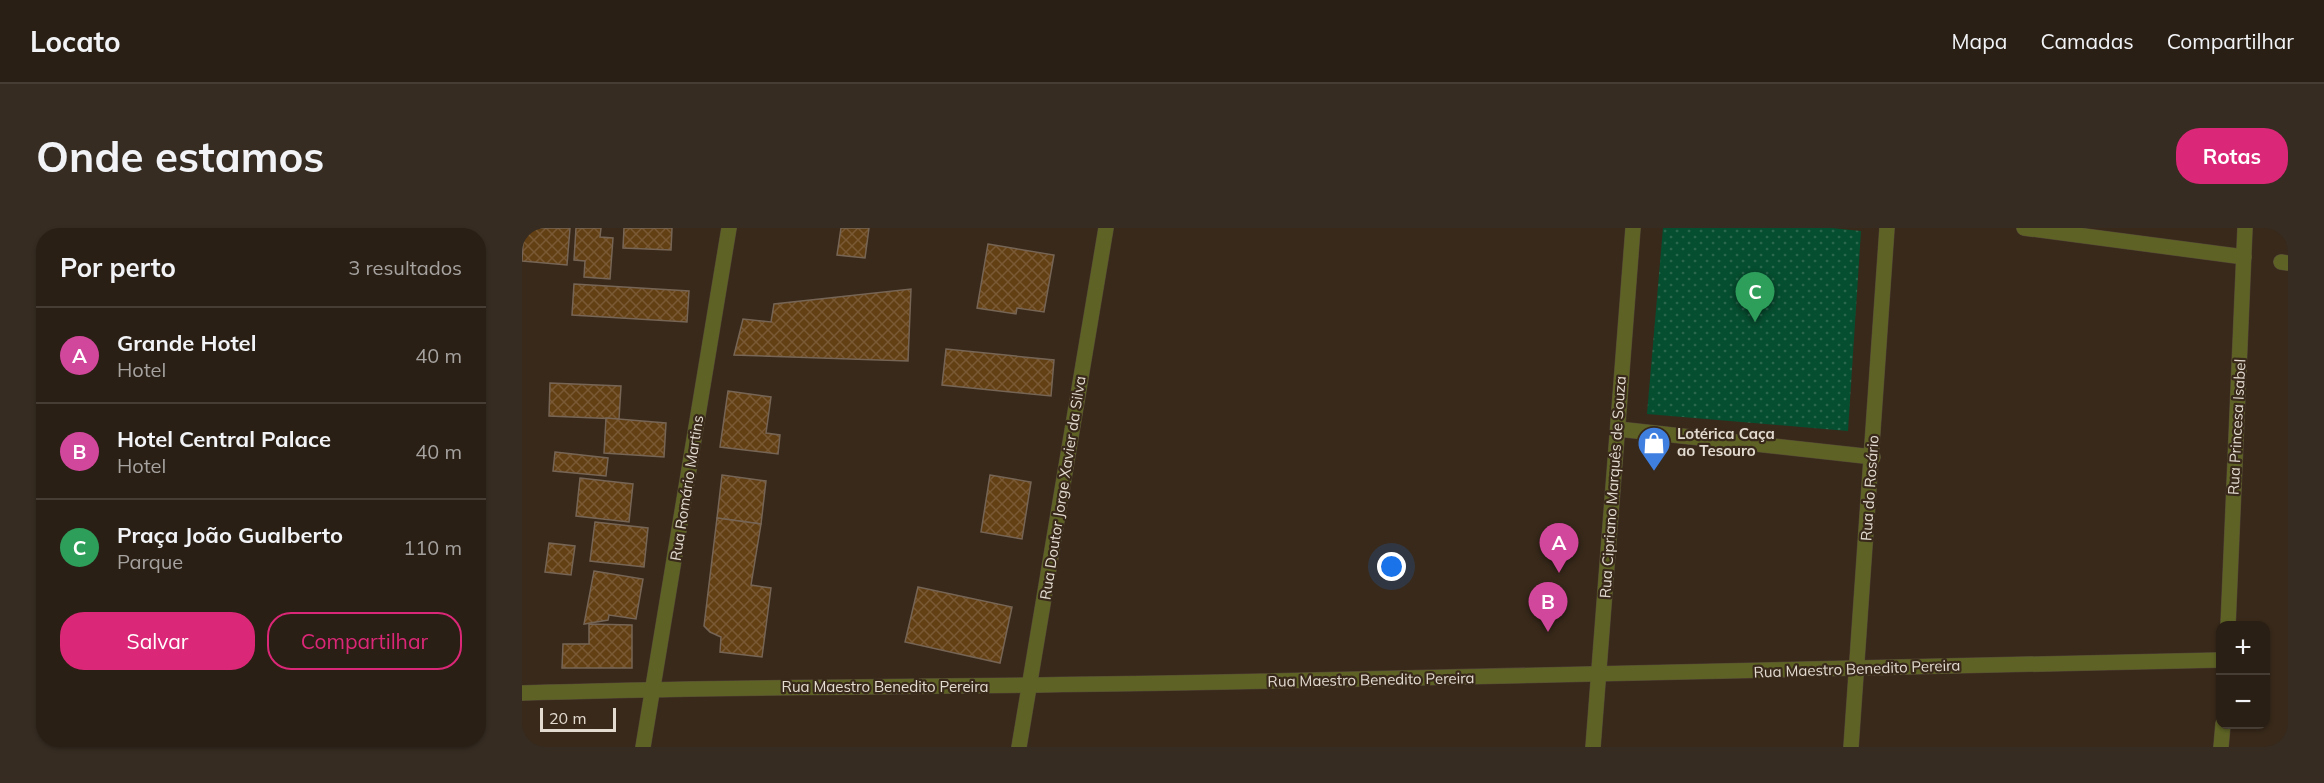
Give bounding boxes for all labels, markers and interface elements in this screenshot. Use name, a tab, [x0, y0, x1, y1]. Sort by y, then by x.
text: Locato	[30, 24, 121, 59]
text: Mapa	[1952, 28, 2007, 54]
text: Camadas	[2040, 28, 2134, 54]
text: Compartilhar	[2167, 28, 2294, 54]
button: Rotas	[2176, 128, 2288, 184]
text: Onde estamos	[36, 130, 324, 183]
text: Por perto	[60, 251, 176, 284]
text: 3 resultados	[348, 255, 462, 280]
pin: C	[1736, 272, 1774, 322]
text: Grande Hotel	[117, 329, 256, 357]
text: A	[72, 343, 87, 368]
text: 40 m	[415, 343, 462, 368]
text: Hotel	[117, 357, 166, 382]
street label: Rua Princesa Isabel	[2223, 358, 2250, 495]
street label: Rua Doutor Jorge Xavier da Silva	[1035, 375, 1090, 601]
street label: Rua Cipriano Marquês de Souza	[1595, 375, 1630, 599]
street label: Rua Romário Martins	[666, 414, 707, 562]
place label: Lotérica Caça ao Tesouro	[1677, 424, 1775, 460]
text: Hotel Central Palace	[117, 425, 331, 453]
shop icon: Lotérica Caça ao Tesouro	[1636, 425, 1672, 472]
street label: Rua do Rosário	[1856, 434, 1883, 542]
text: B	[73, 439, 86, 464]
text: 40 m	[415, 439, 462, 464]
text: Hotel	[117, 453, 166, 478]
text: Praça João Gualberto	[117, 521, 343, 549]
pin: A	[1540, 524, 1578, 573]
text: C	[73, 535, 86, 560]
text: 110 m	[403, 535, 462, 560]
text: Parque	[117, 549, 183, 574]
your location	[1377, 552, 1406, 581]
pin: B	[1528, 582, 1568, 632]
button: Salvar	[60, 612, 255, 670]
button: Compartilhar	[267, 612, 462, 670]
map controls	[2216, 621, 2270, 729]
button: +	[2216, 621, 2270, 675]
street label: Rua Maestro Benedito Pereira	[1753, 655, 1961, 682]
street label: Rua Maestro Benedito Pereira	[1267, 668, 1475, 691]
button: −	[2216, 675, 2270, 729]
street label: Rua Maestro Benedito Pereira	[782, 677, 989, 696]
scale bar	[540, 705, 616, 732]
text: 20 m	[549, 708, 586, 728]

